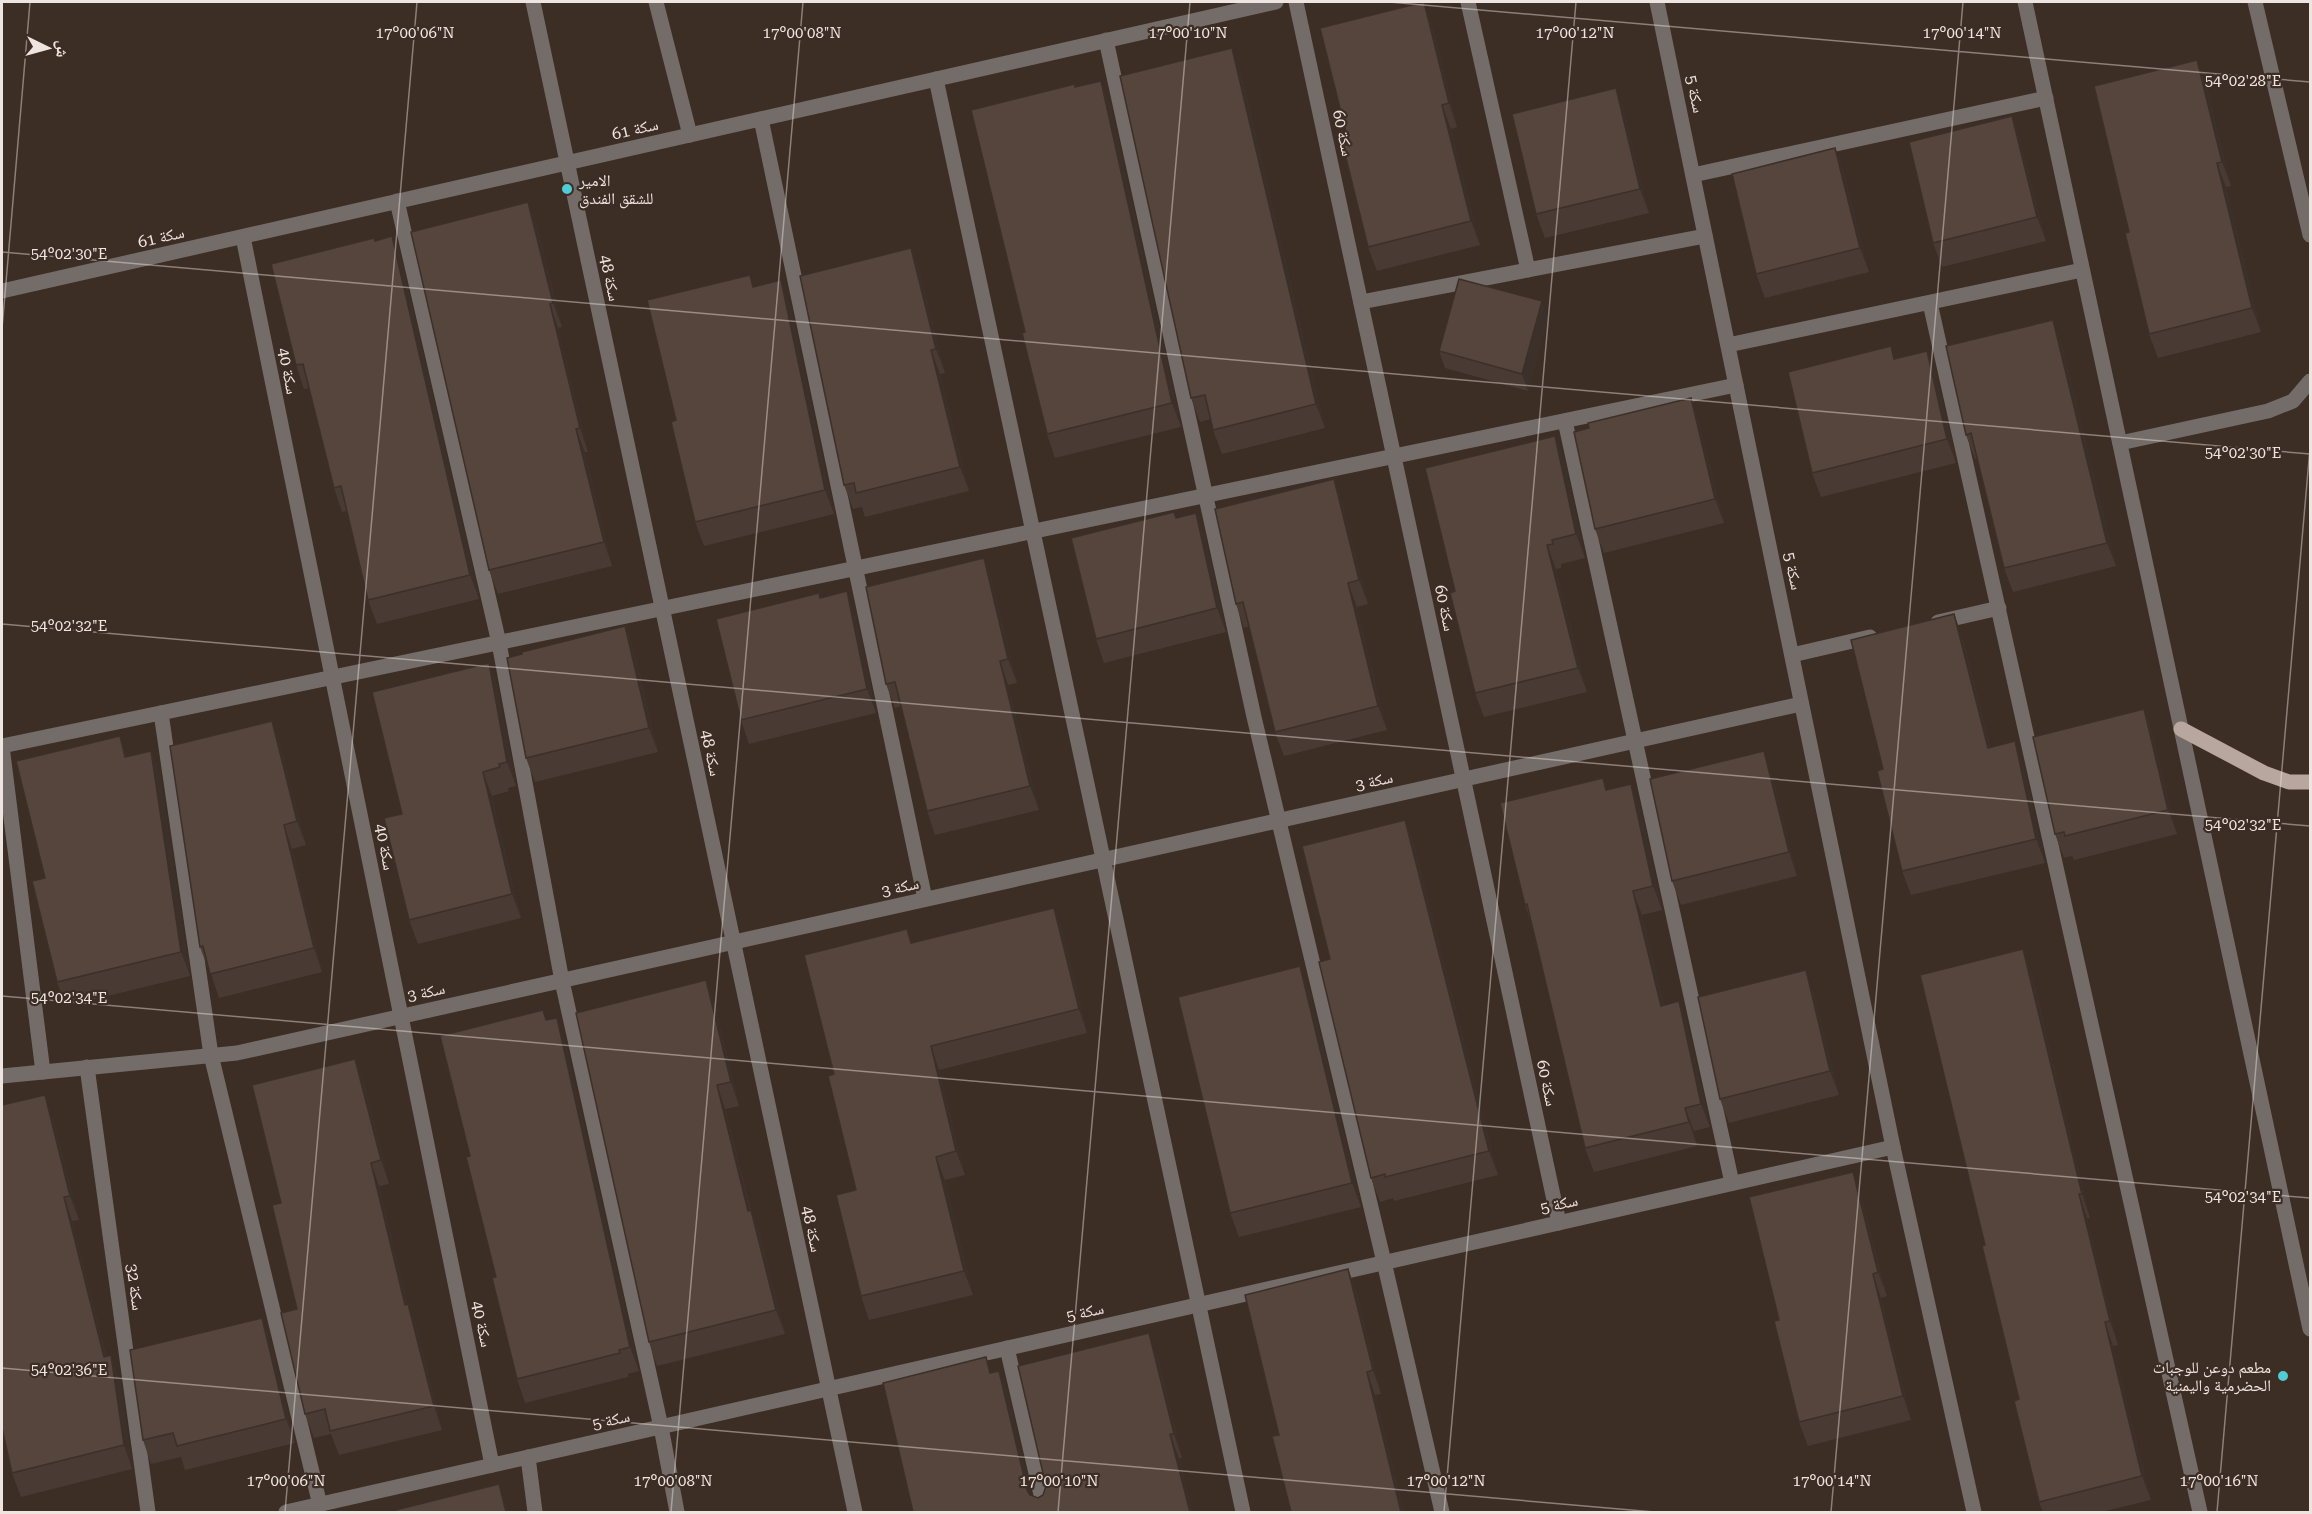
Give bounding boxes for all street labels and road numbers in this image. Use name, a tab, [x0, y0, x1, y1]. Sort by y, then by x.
street label: سكة 5	[1682, 73, 1708, 115]
street label: سكة 60	[1329, 108, 1357, 158]
street label: سكة 61	[610, 114, 660, 144]
street label: سكة 61	[136, 222, 186, 252]
street label: سكة 48	[596, 253, 624, 303]
street label: سكة 40	[274, 346, 302, 396]
street label: سكة 5	[1780, 550, 1806, 592]
street label: سكة 60	[1431, 583, 1459, 633]
street label: سكة 48	[697, 728, 725, 778]
street label: سكة 3	[1353, 767, 1395, 795]
street label: سكة 40	[371, 822, 399, 872]
street label: سكة 3	[879, 873, 921, 901]
street label: سكة 3	[405, 979, 447, 1005]
street label: سكة 60	[1533, 1058, 1561, 1108]
street label: سكة 5	[1538, 1190, 1580, 1218]
street label: سكة 48	[798, 1204, 826, 1254]
street label: سكة 32	[122, 1262, 148, 1312]
street label: سكة 5	[1064, 1298, 1106, 1326]
street label: سكة 40	[468, 1299, 496, 1349]
street label: سكة 5	[590, 1406, 632, 1434]

